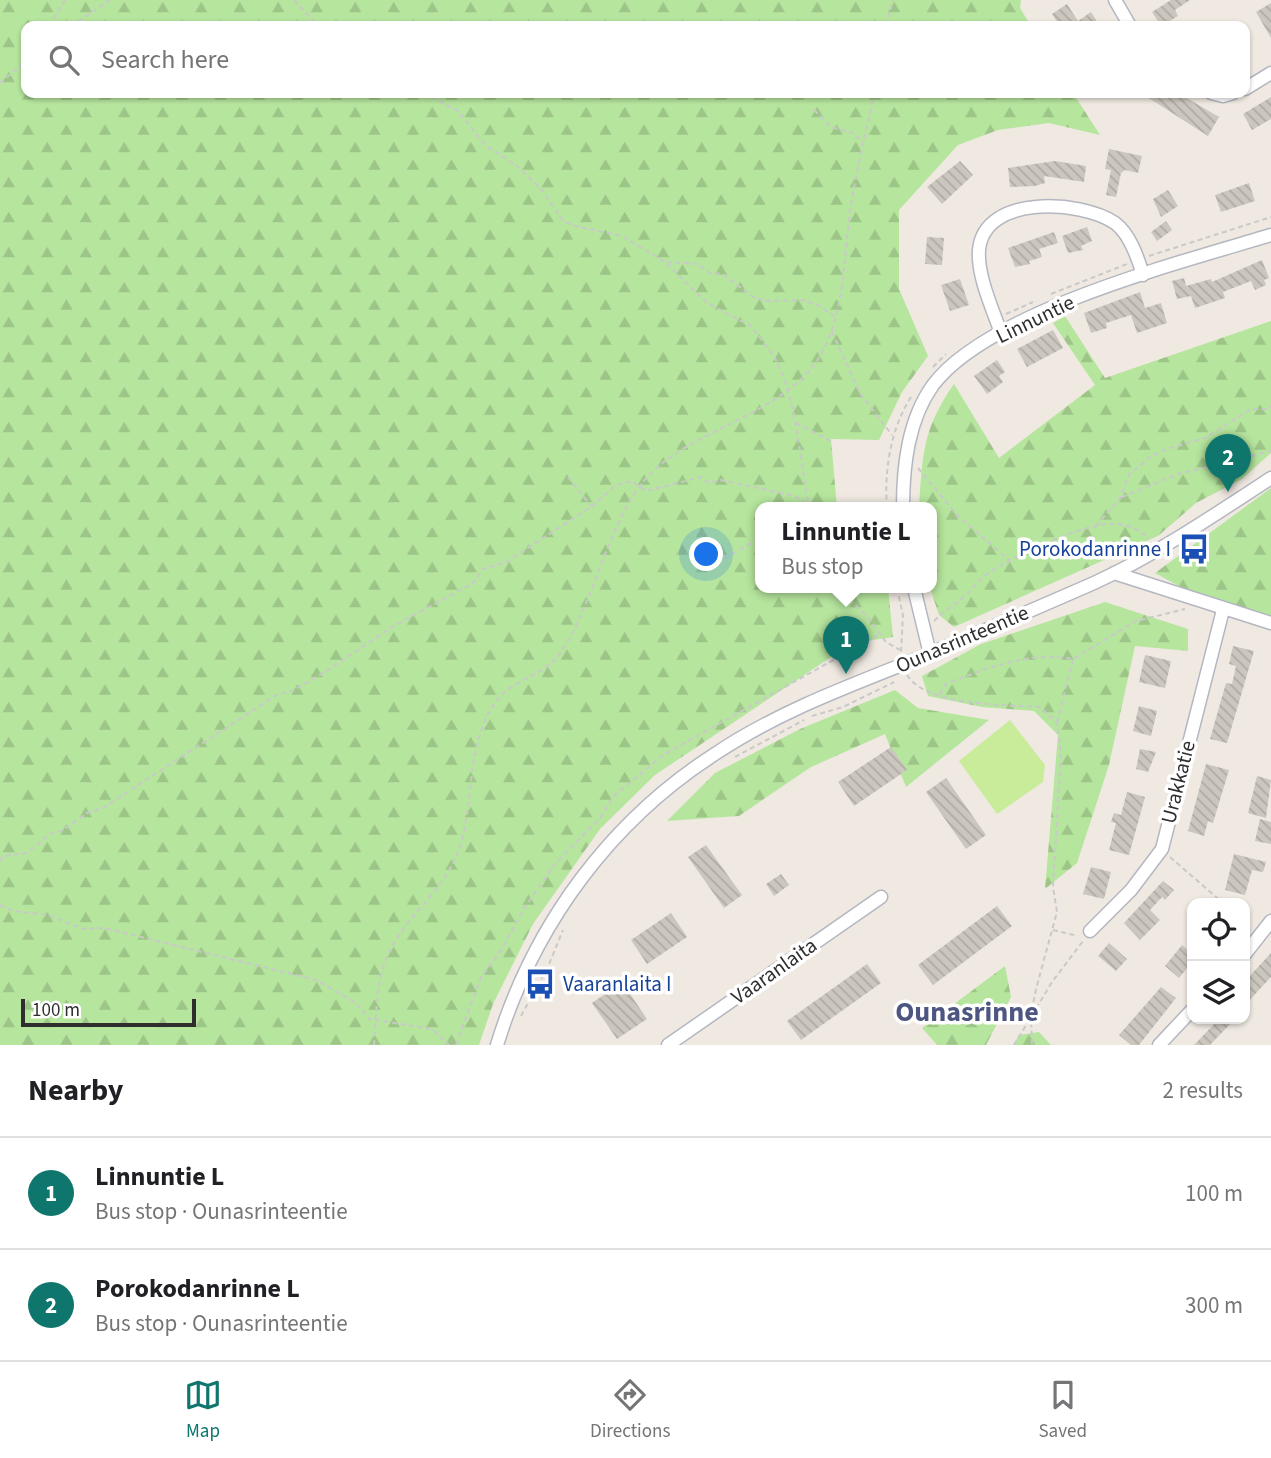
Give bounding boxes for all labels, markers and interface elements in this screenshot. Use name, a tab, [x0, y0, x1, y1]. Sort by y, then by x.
search box	[21, 21, 1250, 98]
icon: search	[45, 41, 83, 79]
text: Search here	[101, 41, 229, 78]
street label: Linnuntie	[991, 287, 1079, 351]
pin: 2	[1205, 434, 1251, 492]
popup	[755, 502, 937, 593]
text: Linnuntie L	[781, 513, 911, 550]
bus stop icon: Porokodanrinne I	[1177, 532, 1211, 566]
place label: Porokodanrinne I	[1019, 534, 1171, 564]
your location	[689, 537, 723, 571]
text: Bus stop	[781, 550, 863, 583]
street label: Ounasrinteentie	[891, 597, 1033, 681]
pin: 1	[823, 616, 869, 674]
street label: Urakkatie	[1153, 737, 1203, 827]
map controls	[1187, 898, 1250, 1024]
button: locate	[1187, 898, 1250, 961]
street label: Vaaranlaita	[725, 930, 823, 1012]
button: layers	[1187, 961, 1250, 1024]
bus stop icon: Vaaranlaita I	[523, 967, 557, 1001]
place label: Vaaranlaita I	[563, 969, 671, 999]
district label: Ounasrinne	[895, 992, 1039, 1032]
scale bar	[21, 996, 196, 1028]
text: 100 m	[32, 997, 80, 1024]
text: Nearby	[28, 1069, 123, 1112]
text: 2 results	[1163, 1074, 1243, 1107]
text: Linnuntie L	[95, 1158, 224, 1195]
text: 1	[45, 1177, 57, 1210]
text: 100 m	[1185, 1177, 1243, 1210]
text: Bus stop · Ounasrinteentie	[95, 1195, 348, 1228]
text: Porokodanrinne L	[95, 1270, 300, 1307]
text: 2	[45, 1289, 57, 1322]
text: 300 m	[1185, 1289, 1243, 1322]
text: Bus stop · Ounasrinteentie	[95, 1307, 348, 1340]
tab: Map	[184, 1376, 222, 1445]
tab: Directions	[590, 1376, 670, 1445]
tab: Saved	[1038, 1376, 1087, 1445]

